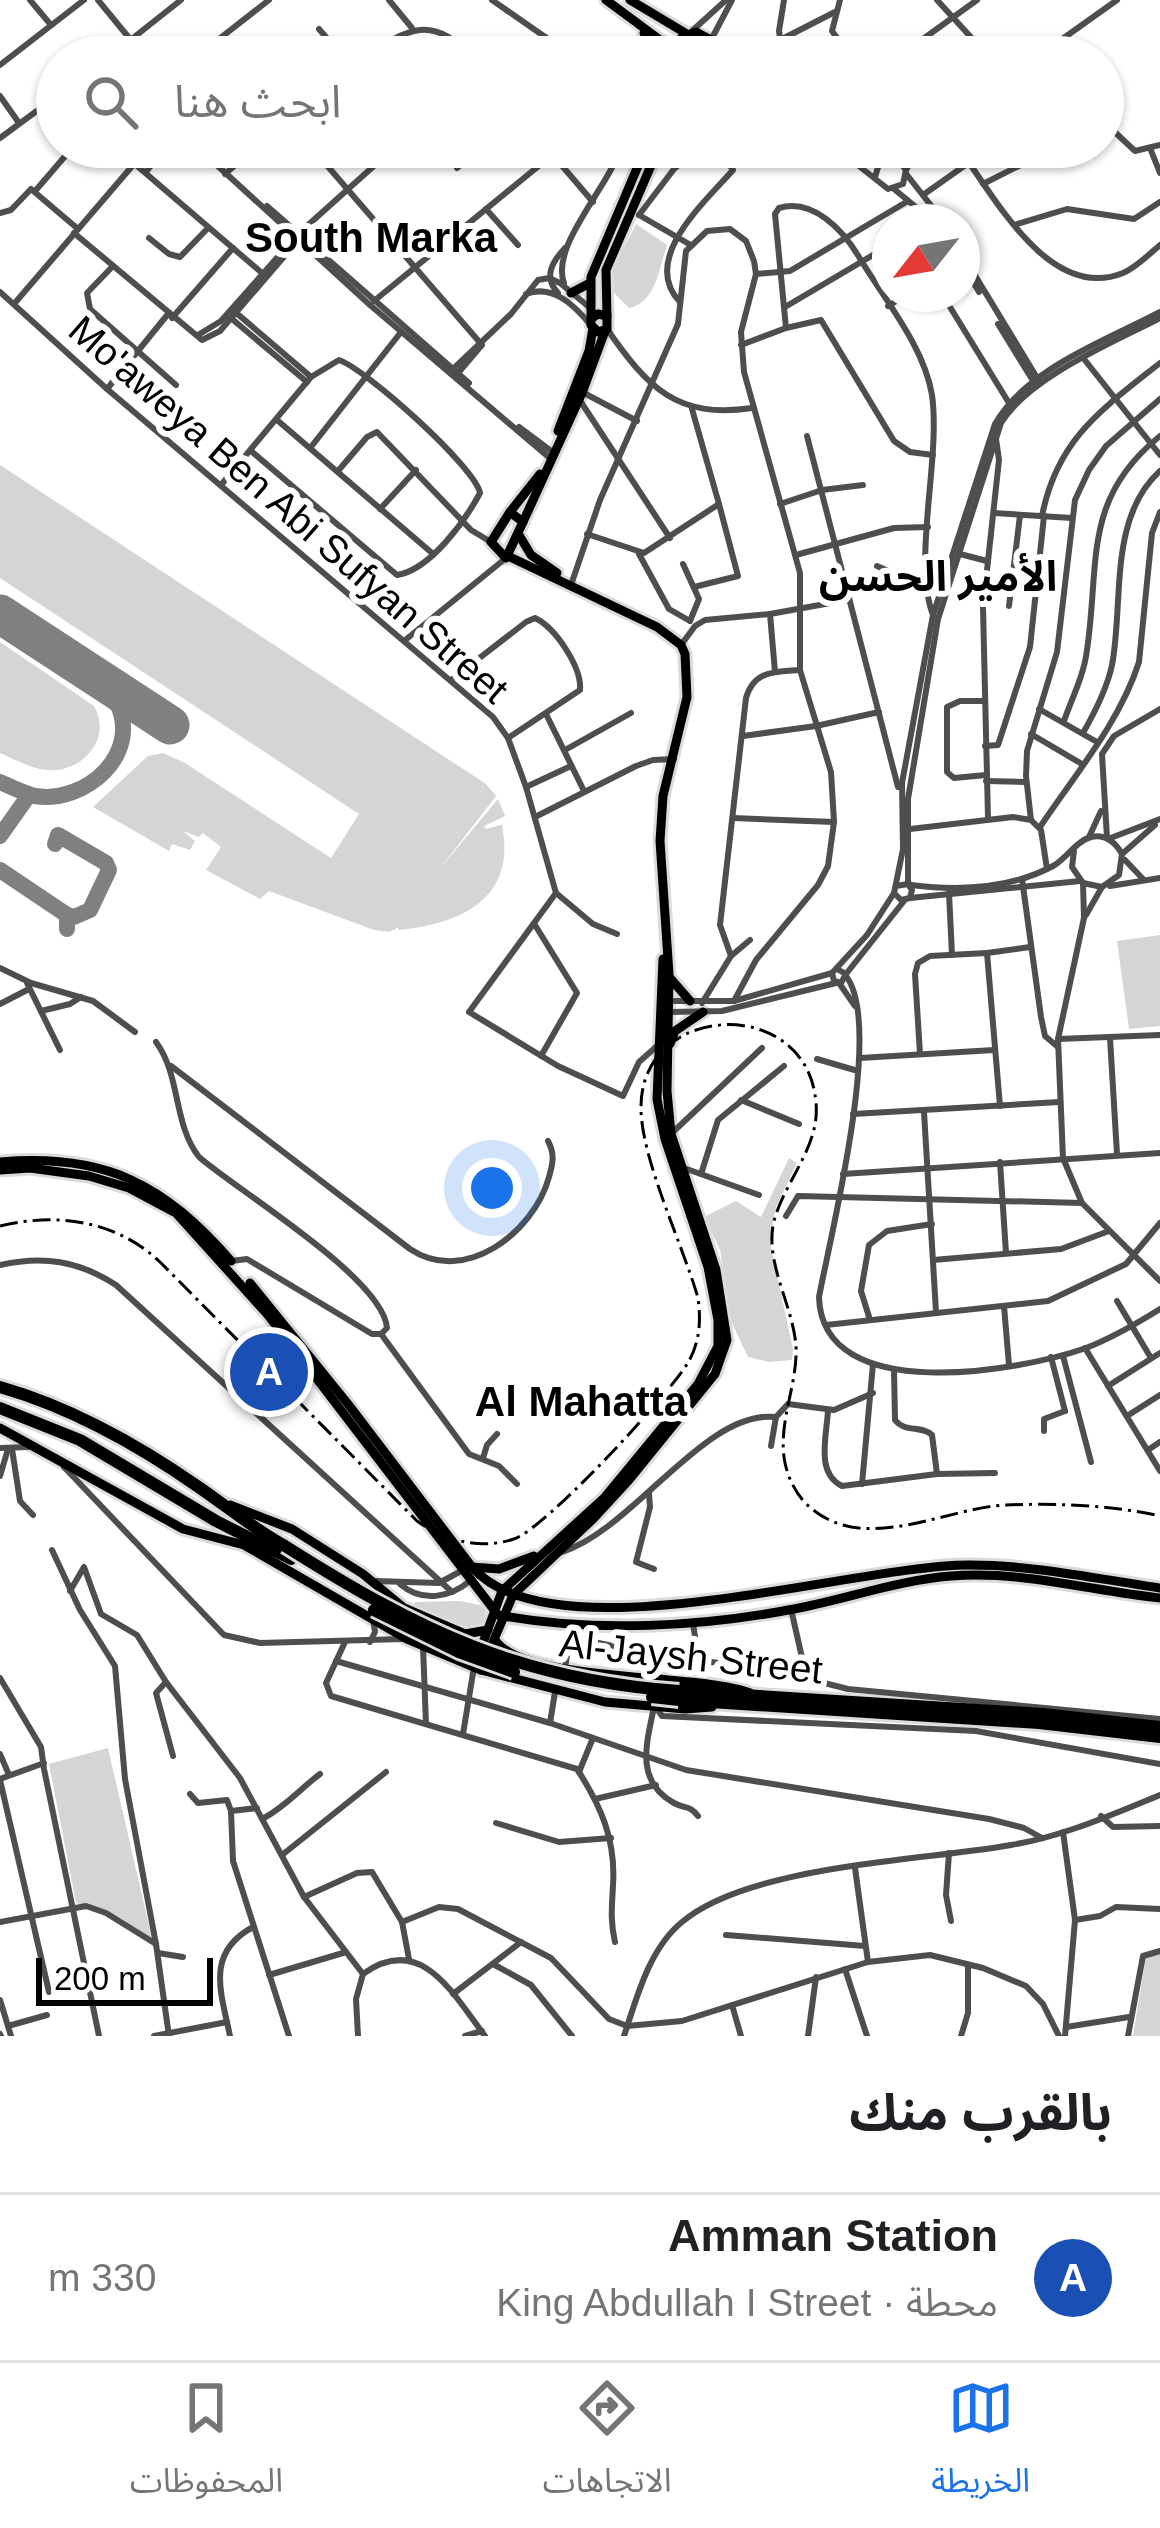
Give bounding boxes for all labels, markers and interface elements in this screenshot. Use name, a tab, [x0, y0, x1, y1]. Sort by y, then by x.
search box	[36, 36, 1124, 168]
icon: search	[78, 69, 144, 135]
text: ابحث هنا	[174, 76, 342, 127]
north arrow	[872, 204, 980, 312]
district label: South Marka	[245, 214, 498, 261]
street label: Mo'aweya Ben Abi Sufyan Street	[61, 307, 517, 712]
district label: الأمير الحسن	[819, 552, 1057, 601]
your location	[462, 1158, 522, 1218]
pin: A	[230, 1327, 308, 1417]
district label: Al Mahatta	[475, 1378, 688, 1425]
street label: Al-Jaysh Street	[557, 1621, 825, 1692]
scale bar	[36, 1952, 213, 2005]
text: 200 m	[54, 1960, 146, 1997]
text: بالقرب منك	[849, 2084, 1112, 2141]
text: Amman Station	[668, 2210, 998, 2261]
text: 330 m	[48, 2256, 156, 2299]
text: A	[1059, 2256, 1087, 2299]
text: محطة · King Abdullah I Street	[496, 2281, 998, 2324]
tab: المحفوظات	[130, 2375, 283, 2516]
tab: الاتجاهات	[543, 2375, 672, 2516]
tab: الخريطة	[931, 2375, 1030, 2516]

